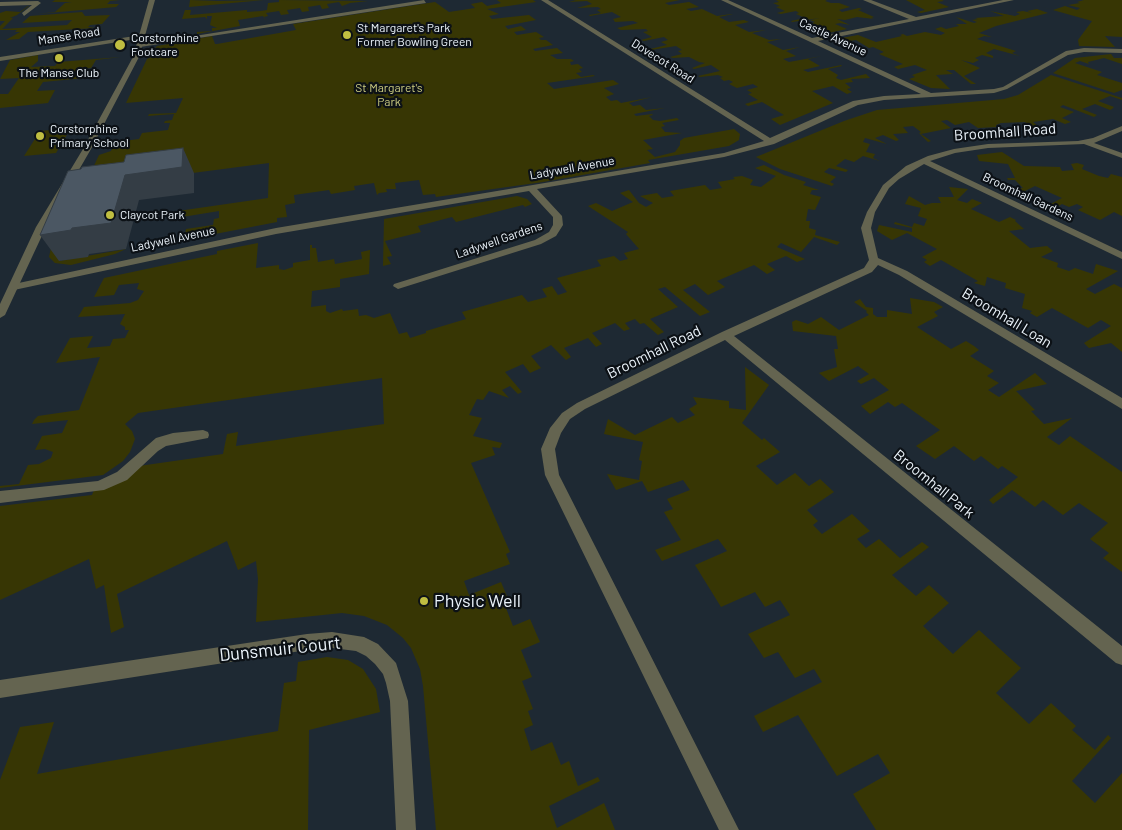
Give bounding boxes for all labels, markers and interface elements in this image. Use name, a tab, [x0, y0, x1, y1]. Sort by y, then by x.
street label: Castle Avenue	[797, 15, 869, 59]
place label: St Margaret's Park Former Bowling Green	[357, 21, 472, 49]
street label: Manse Road	[37, 24, 101, 48]
marker: St Margaret's Park Former Bowling Green	[341, 29, 353, 41]
place label: Corstorphine Footcare	[131, 31, 199, 59]
street label: Dovecot Road	[629, 36, 697, 86]
marker: Corstorphine Footcare	[113, 38, 127, 52]
marker: The Manse Club	[53, 52, 65, 64]
place label: The Manse Club	[19, 66, 99, 80]
park label: St Margaret's Park	[355, 81, 423, 109]
street label: Broomhall Road	[953, 119, 1057, 145]
place label: Corstorphine Primary School	[50, 122, 129, 150]
marker: Corstorphine Primary School	[34, 130, 46, 142]
street label: Ladywell Avenue	[528, 153, 616, 183]
street label: Broomhall Gardens	[980, 170, 1076, 224]
place label: Claycot Park	[120, 208, 184, 222]
marker: Claycot Park	[104, 209, 116, 221]
street label: Ladywell Gardens	[454, 218, 544, 262]
street label: Ladywell Avenue	[129, 223, 217, 255]
street label: Broomhall Loan	[959, 284, 1055, 352]
street label: Broomhall Road	[604, 321, 704, 383]
street label: Broomhall Park	[890, 446, 978, 522]
place label: Physic Well	[434, 590, 521, 612]
marker: Physic Well	[418, 595, 430, 607]
street label: Dunsmuir Court	[218, 632, 342, 666]

